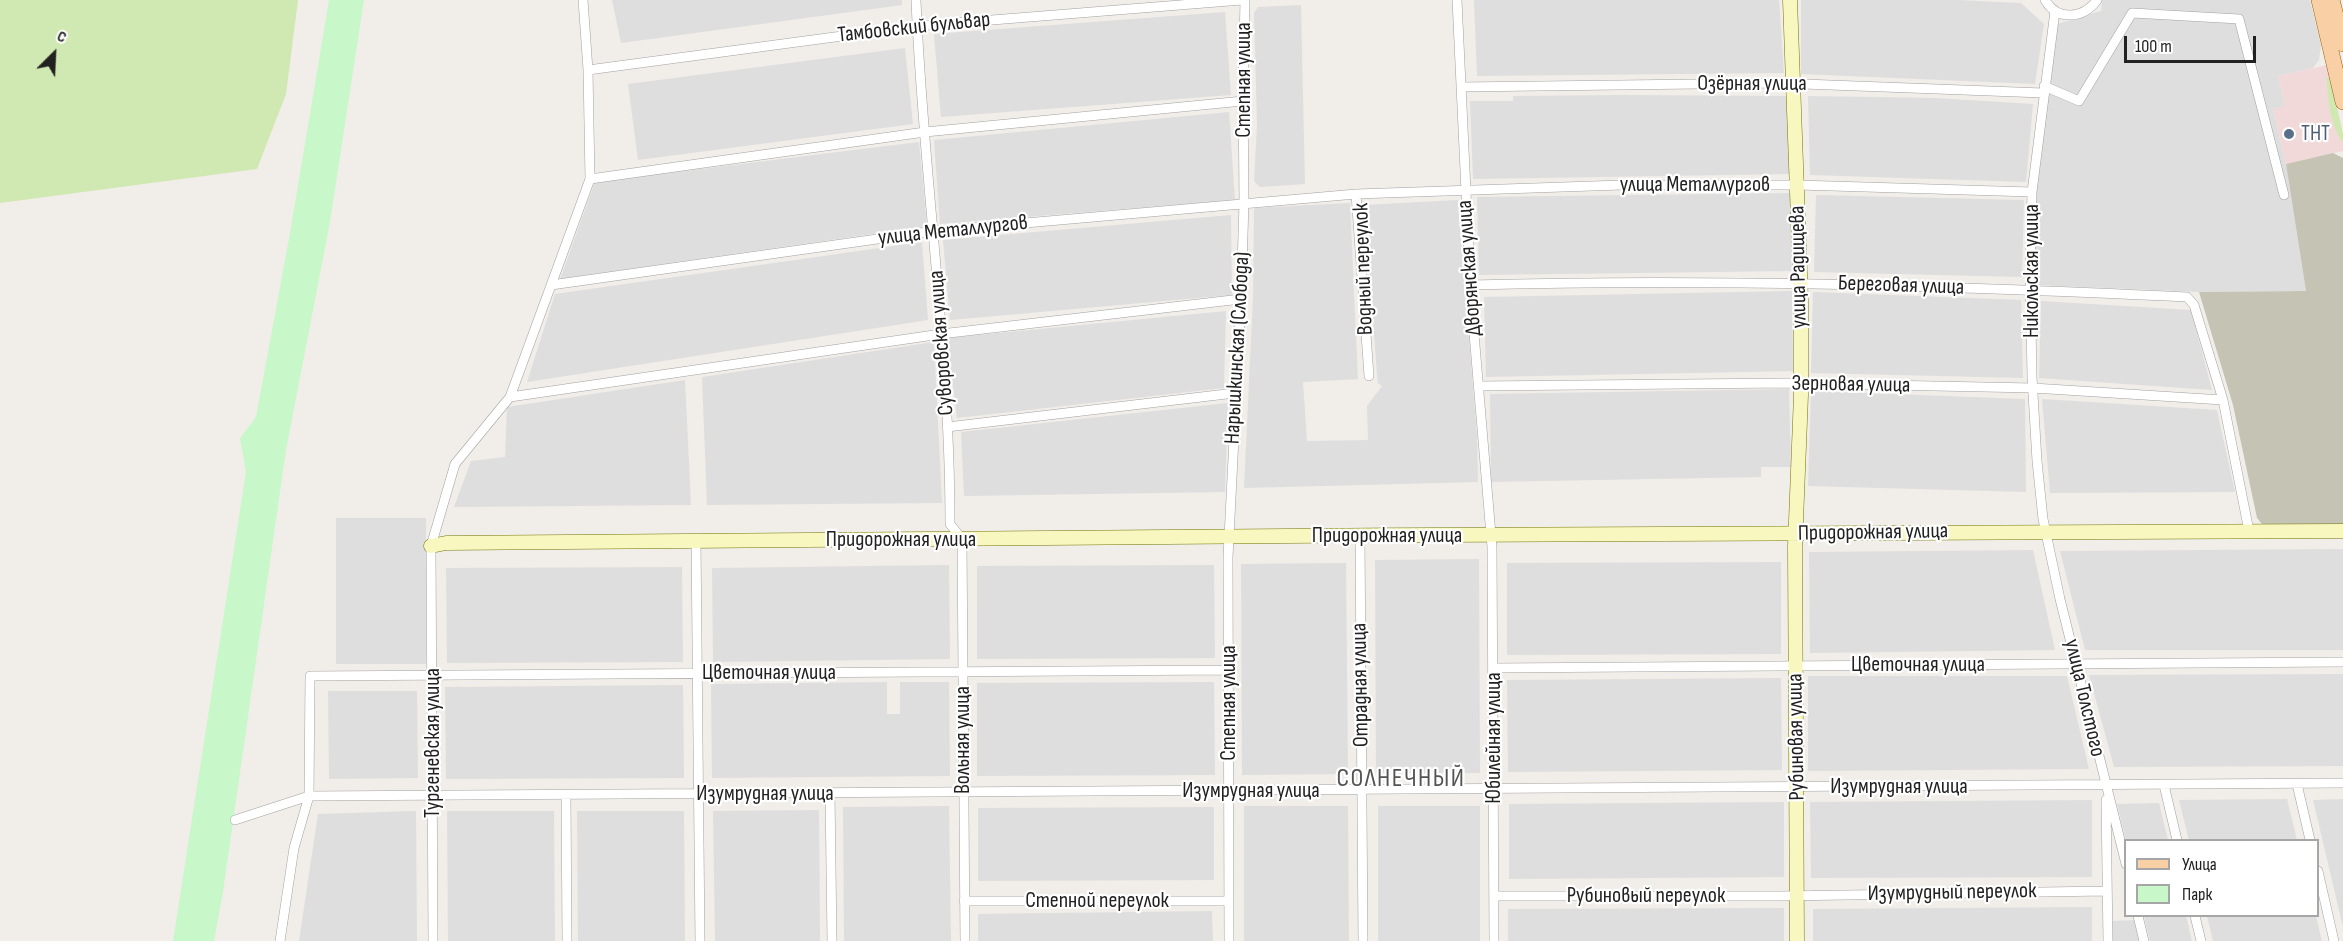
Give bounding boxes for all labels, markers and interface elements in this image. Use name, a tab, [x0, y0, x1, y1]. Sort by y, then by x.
street label: Тамбовский бульвар	[836, 7, 992, 49]
street label: Степная улица	[1231, 22, 1257, 138]
north arrow	[24, 24, 84, 84]
scale bar	[2127, 24, 2259, 62]
text: С	[54, 27, 69, 47]
text: 100 m	[2135, 36, 2172, 57]
street label: Озёрная улица	[1697, 71, 1807, 97]
place label: ТНТ	[2301, 121, 2330, 147]
marker: ТНТ	[2282, 127, 2296, 141]
street label: улица Металлургов	[1620, 172, 1770, 198]
street label: Дворянская улица	[1452, 199, 1488, 337]
street label: Водный переулок	[1349, 202, 1379, 336]
street label: Никольская улица	[2019, 204, 2045, 338]
street label: улица Радищева	[1785, 205, 1813, 329]
street label: улица Металлургов	[877, 210, 1029, 252]
street label: Нарышкинская (Слобода)	[1220, 251, 1256, 445]
street label: Суворовская улица	[924, 270, 960, 416]
street label: Береговая улица	[1837, 271, 1965, 301]
street label: Зерновая улица	[1791, 371, 1911, 399]
street label: Придорожная улица	[1798, 518, 1948, 548]
street label: Придорожная улица	[1312, 523, 1462, 549]
street label: Придорожная улица	[826, 527, 976, 553]
street label: Отрадная улица	[1347, 623, 1375, 747]
street label: улица Толстого	[2058, 637, 2110, 759]
street label: Степная улица	[1216, 645, 1242, 761]
street label: Цветочная улица	[1851, 652, 1985, 678]
street label: Цветочная улица	[702, 660, 836, 686]
street label: Тургеневская улица	[420, 668, 446, 818]
street label: Юбилейная улица	[1481, 672, 1507, 804]
street label: Рубиновая улица	[1783, 673, 1811, 801]
street label: Вольная улица	[950, 686, 976, 794]
district label: СОЛНЕЧНЫЙ	[1337, 763, 1465, 795]
street label: Изумрудная улица	[1830, 774, 1968, 800]
street label: Изумрудная улица	[1182, 778, 1320, 804]
street label: Изумрудная улица	[696, 781, 834, 807]
legend	[2124, 839, 2319, 917]
text: Улица	[2182, 854, 2217, 875]
street label: Изумрудный переулок	[1867, 878, 2037, 908]
street label: Рубиновый переулок	[1567, 883, 1725, 909]
text: Парк	[2182, 884, 2212, 905]
street label: Степной переулок	[1025, 888, 1169, 914]

